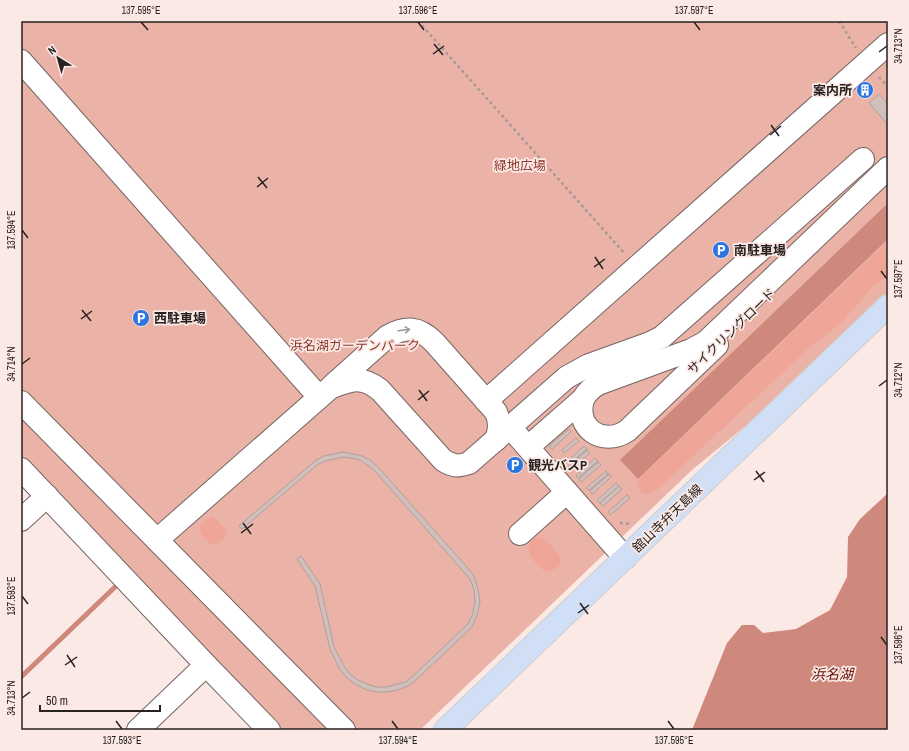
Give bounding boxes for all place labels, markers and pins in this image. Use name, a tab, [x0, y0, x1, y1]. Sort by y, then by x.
building icon: 案内所	[855, 80, 875, 100]
place label: 案内所	[813, 82, 852, 99]
parking icon: 南駐車場	[711, 240, 731, 260]
place label: 南駐車場	[734, 242, 786, 259]
parking icon: 西駐車場	[131, 308, 151, 328]
place label: 西駐車場	[154, 310, 206, 327]
parking icon: 観光バスP	[505, 455, 525, 475]
place label: 観光バスP	[528, 457, 587, 474]

